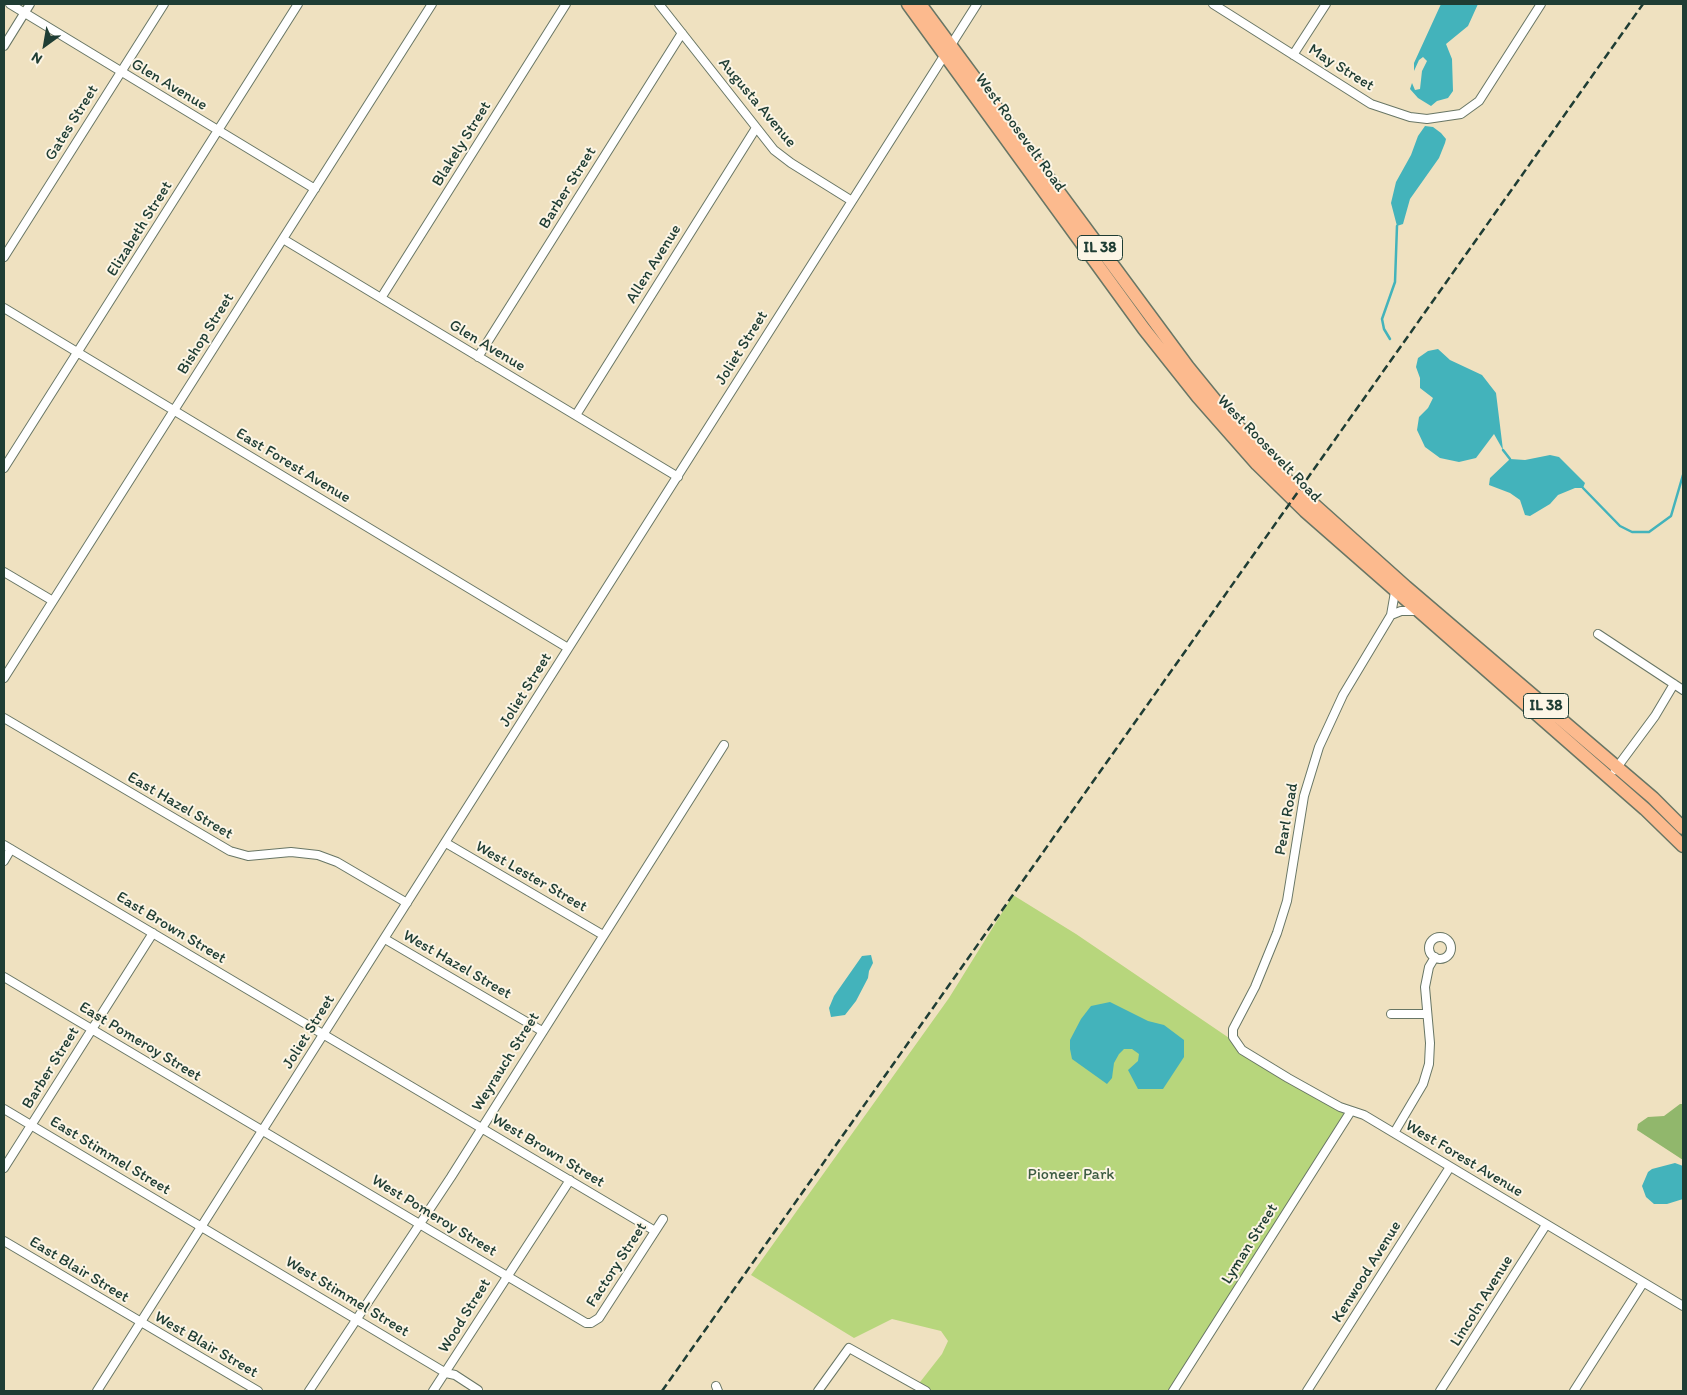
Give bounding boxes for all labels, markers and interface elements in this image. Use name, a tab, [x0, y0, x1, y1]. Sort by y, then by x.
north arrow	[20, 20, 70, 70]
street label: May Street	[1304, 40, 1378, 96]
text: N	[28, 48, 45, 68]
street label: Augusta Avenue	[714, 54, 800, 152]
street label: Glen Avenue	[127, 55, 211, 115]
street label: West Roosevelt Road	[971, 70, 1069, 196]
street label: Gates Street	[41, 81, 103, 165]
street label: Blakely Street	[428, 98, 496, 190]
street label: Barber Street	[535, 143, 601, 233]
street label: Elizabeth Street	[103, 178, 177, 280]
street label: Allen Avenue	[622, 221, 686, 307]
road number: IL 38	[1078, 236, 1122, 260]
street label: Bishop Street	[173, 290, 239, 378]
street label: Joliet Street	[712, 307, 772, 389]
street label: Glen Avenue	[445, 316, 529, 376]
street label: West Roosevelt Road	[1213, 391, 1325, 507]
street label: East Forest Avenue	[232, 424, 354, 508]
street label: Joliet Street	[496, 649, 556, 731]
road number: IL 38	[1524, 694, 1568, 718]
street label: East Hazel Street	[124, 768, 236, 844]
street label: Pearl Road	[1271, 781, 1303, 857]
street label: West Lester Street	[472, 837, 590, 917]
street label: East Brown Street	[113, 888, 229, 968]
street label: West Hazel Street	[399, 926, 515, 1004]
street label: Joliet Street	[279, 991, 339, 1073]
street label: East Pomeroy Street	[75, 998, 205, 1086]
street label: Weyrauch Street	[468, 1009, 544, 1115]
street label: Barber Street	[18, 1023, 84, 1113]
street label: West Brown Street	[488, 1110, 608, 1192]
street label: East Stimmel Street	[46, 1112, 174, 1200]
street label: West Forest Avenue	[1402, 1116, 1526, 1202]
park label: Pioneer Park	[1028, 1165, 1114, 1185]
street label: West Pomeroy Street	[368, 1171, 500, 1261]
street label: Lyman Street	[1218, 1200, 1282, 1288]
street label: Kenwood Avenue	[1328, 1218, 1406, 1326]
street label: Factory Street	[582, 1219, 652, 1311]
street label: East Blair Street	[26, 1233, 132, 1307]
street label: West Stimmel Street	[282, 1252, 412, 1342]
street label: Lincoln Avenue	[1446, 1252, 1518, 1350]
street label: Wood Street	[435, 1275, 495, 1357]
street label: West Blair Street	[151, 1308, 261, 1382]

